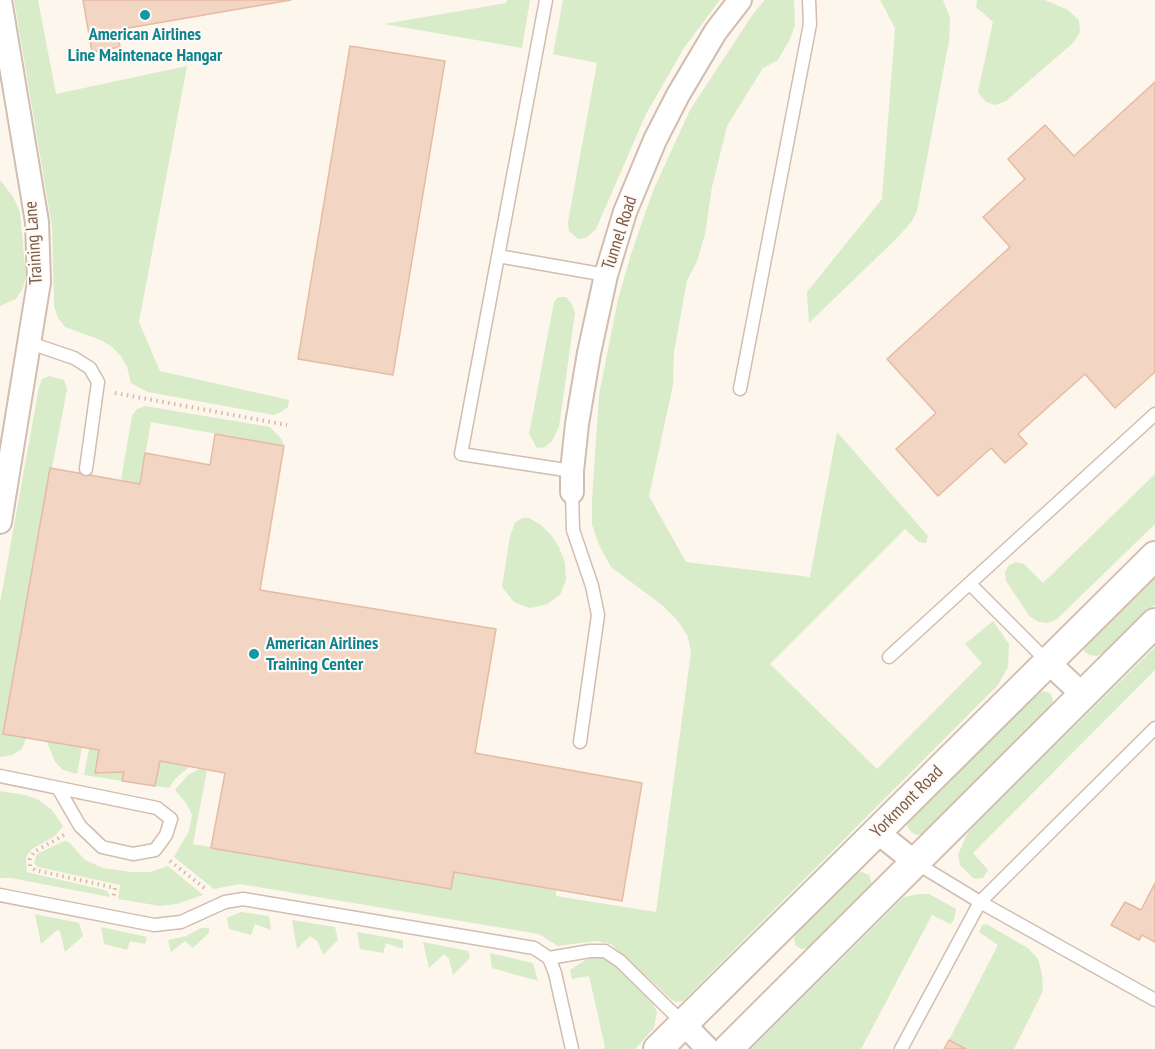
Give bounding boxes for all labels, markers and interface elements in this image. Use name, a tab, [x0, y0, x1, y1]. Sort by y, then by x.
marker: American Airlines Line Maintenace Hangar	[138, 8, 152, 22]
place label: American Airlines Line Maintenace Hangar	[68, 24, 222, 66]
street label: Tunnel Road	[598, 193, 642, 273]
street label: Training Lane	[20, 201, 48, 285]
place label: American Airlines Training Center	[266, 633, 378, 676]
marker: American Airlines Training Center	[247, 647, 261, 661]
street label: Yorkmont Road	[866, 761, 948, 843]

